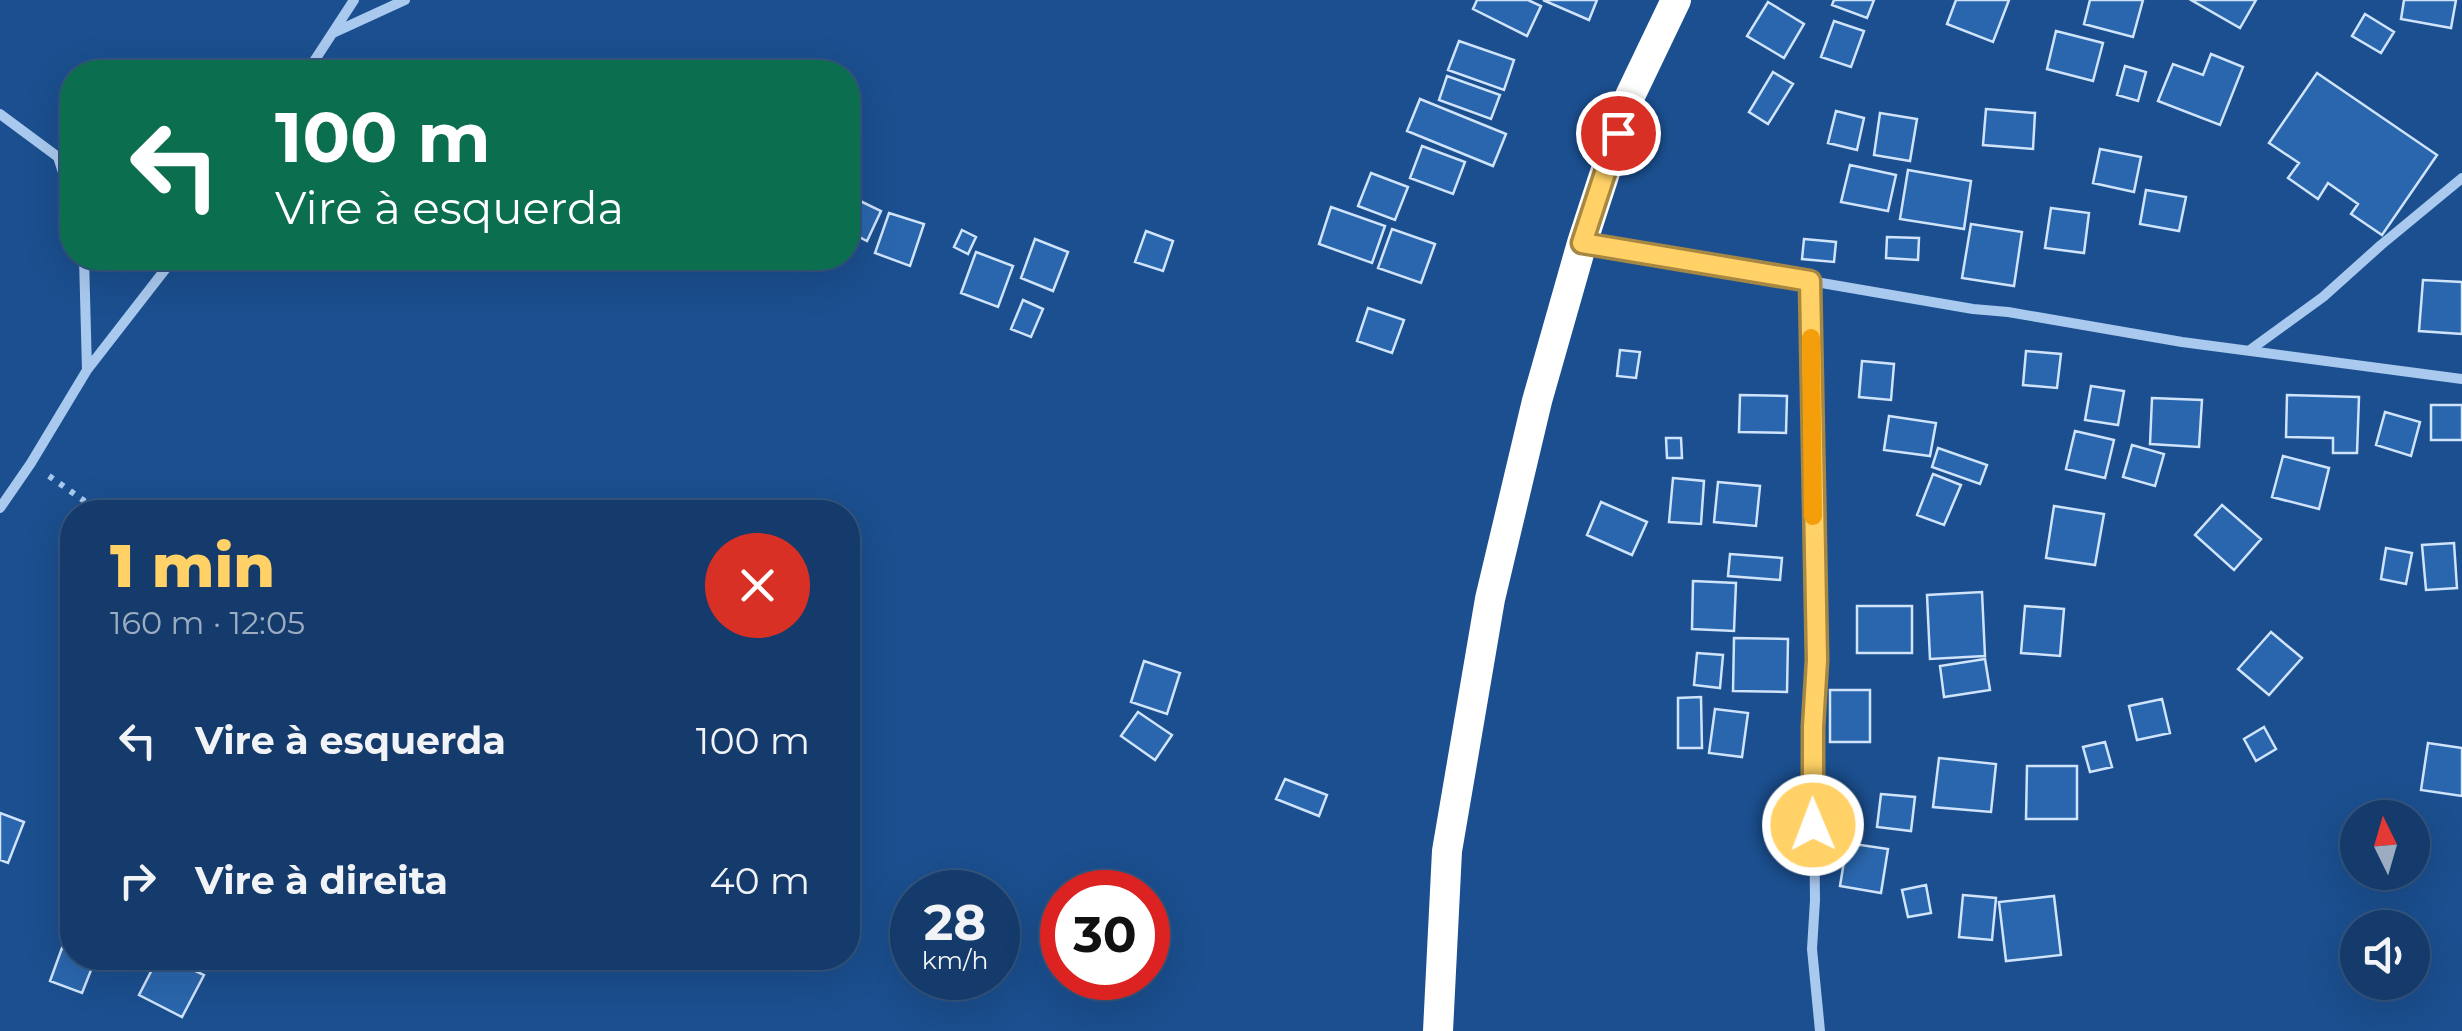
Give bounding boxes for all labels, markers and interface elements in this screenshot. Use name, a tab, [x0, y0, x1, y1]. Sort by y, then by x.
pin	[1576, 91, 1661, 176]
text: 100 m	[275, 94, 491, 180]
icon: left	[110, 100, 240, 230]
icon: arrive	[1591, 106, 1646, 161]
text: Vire à esquerda	[275, 180, 624, 235]
text: 1 min	[110, 529, 275, 602]
button: close	[705, 533, 810, 638]
text: 160 m · 12:05	[110, 603, 305, 642]
icon: left	[110, 713, 165, 768]
text: Vire à esquerda	[195, 717, 506, 764]
text: 100 m	[696, 717, 810, 764]
position arrow	[1761, 773, 1865, 877]
north arrow	[2340, 800, 2430, 890]
map controls	[2340, 800, 2430, 1000]
icon: right	[110, 853, 165, 908]
text: Vire à direita	[195, 857, 448, 904]
text: 40 m	[709, 857, 810, 904]
speed limit sign: 30	[1040, 870, 1170, 1000]
text: 28	[924, 892, 986, 953]
button: sound	[2340, 910, 2430, 1000]
text: km/h	[922, 945, 988, 975]

